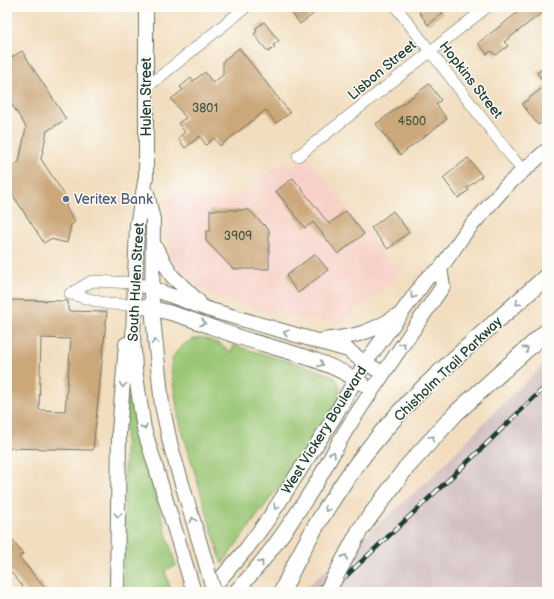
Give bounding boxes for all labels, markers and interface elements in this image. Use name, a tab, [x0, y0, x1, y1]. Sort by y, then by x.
street label: Lisbon Street	[344, 36, 420, 103]
street label: Hopkins Street	[436, 38, 507, 123]
street label: Hulen Street	[138, 57, 155, 137]
house number: 3801	[192, 101, 218, 116]
house number: 4500	[398, 114, 426, 129]
place label: Veritex Bank	[74, 191, 153, 208]
marker: Veritex Bank	[61, 194, 71, 204]
street label: South Hulen Street	[124, 221, 148, 342]
house number: 3909	[224, 229, 252, 244]
one-way arrow	[411, 292, 418, 299]
one-way arrow	[515, 298, 523, 305]
street label: Chisholm Trail Parkway	[390, 312, 506, 425]
one-way arrow	[199, 319, 206, 327]
one-way arrow	[282, 329, 289, 338]
one-way arrow	[151, 339, 160, 345]
one-way arrow	[398, 342, 406, 349]
one-way arrow	[521, 347, 529, 354]
one-way arrow	[317, 359, 324, 367]
street label: West Vickery Boulevard	[278, 363, 370, 497]
one-way arrow	[118, 382, 127, 388]
one-way arrow	[140, 424, 148, 430]
one-way arrow	[427, 436, 434, 443]
one-way arrow	[328, 451, 335, 458]
one-way arrow	[273, 503, 281, 510]
one-way arrow	[324, 505, 332, 512]
one-way arrow	[114, 512, 122, 518]
one-way arrow	[189, 517, 198, 524]
one-way arrow	[340, 554, 347, 562]
one-way arrow	[256, 560, 263, 567]

